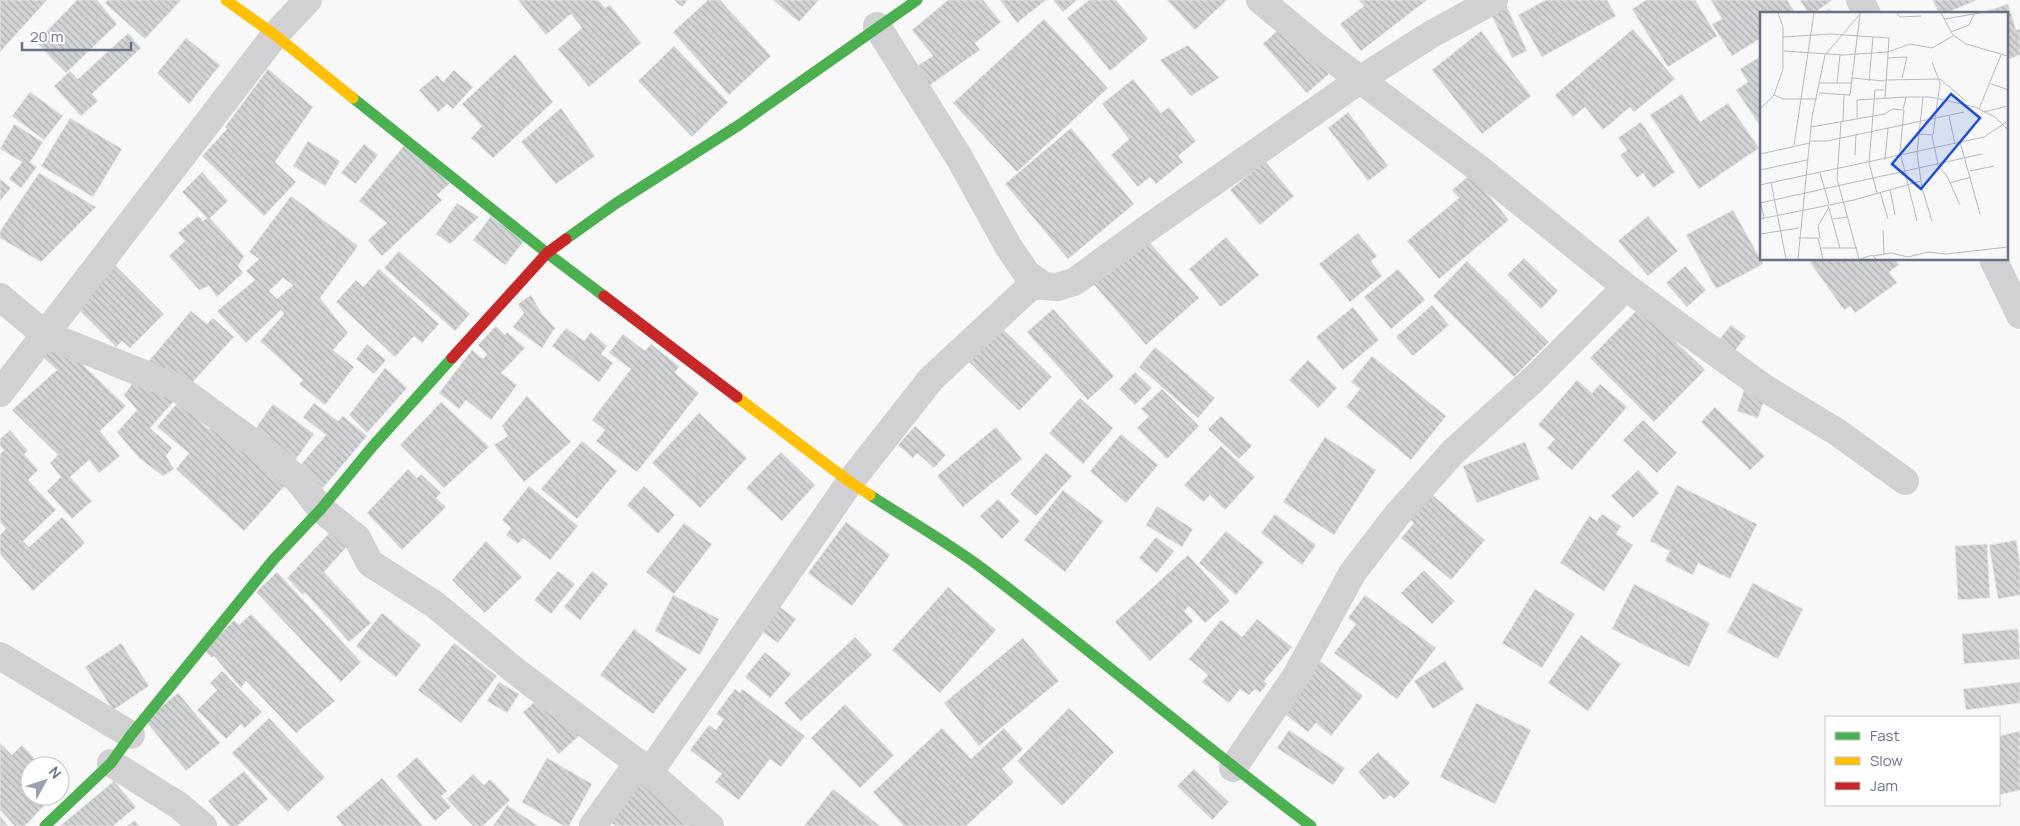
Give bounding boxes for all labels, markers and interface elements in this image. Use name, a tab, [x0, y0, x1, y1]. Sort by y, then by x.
inset map	[1760, 12, 2008, 260]
scale bar	[22, 20, 131, 52]
text: 20 m	[30, 26, 63, 47]
legend	[1825, 716, 2000, 806]
text: Fast	[1870, 725, 1899, 746]
text: Slow	[1870, 750, 1903, 771]
north arrow	[20, 756, 70, 806]
text: N	[45, 762, 66, 782]
text: Jam	[1870, 775, 1898, 796]

